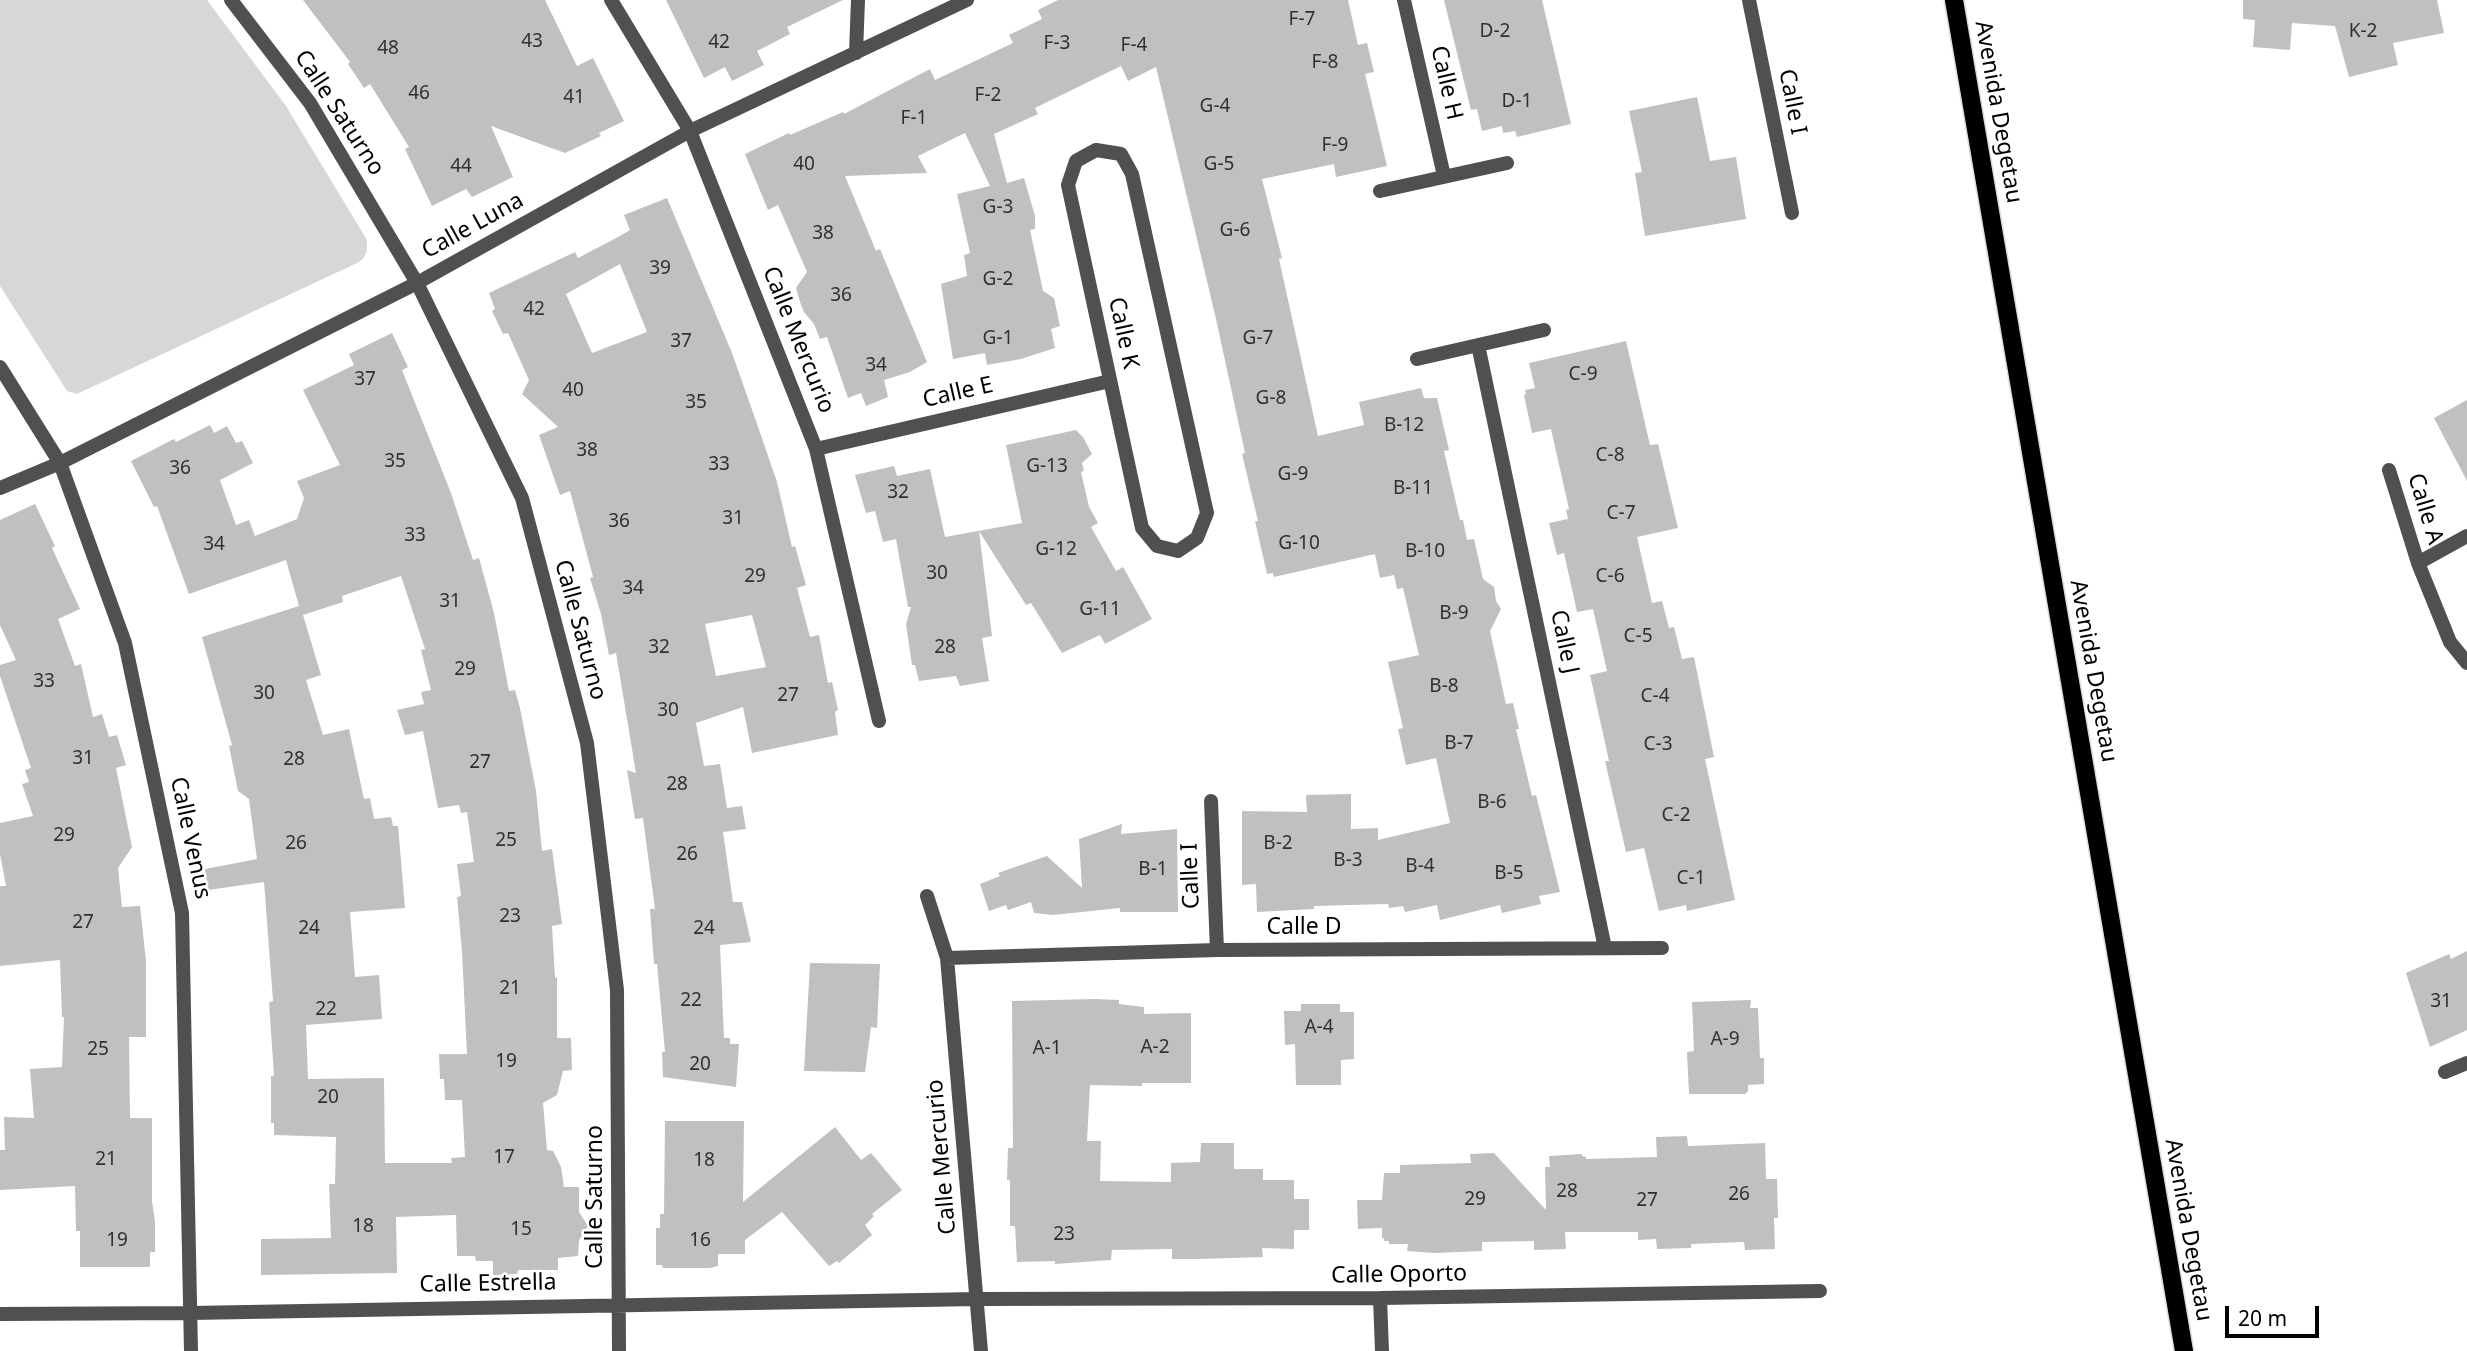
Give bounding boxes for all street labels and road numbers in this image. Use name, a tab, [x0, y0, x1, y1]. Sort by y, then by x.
street label: Avenida Degetau	[1968, 19, 2028, 205]
street label: Calle H	[1424, 43, 1468, 123]
street label: Calle Saturno	[288, 45, 390, 181]
street label: Calle I	[1772, 67, 1812, 137]
street label: Calle Luna	[417, 187, 529, 265]
street label: Calle Mercurio	[756, 263, 840, 417]
street label: Calle K	[1102, 295, 1144, 371]
street label: Calle E	[920, 372, 996, 414]
street label: Calle A	[2401, 470, 2449, 548]
street label: Calle Saturno	[548, 557, 612, 703]
street label: Avenida Degetau	[2063, 578, 2123, 764]
street label: Calle J	[1544, 608, 1584, 676]
street label: Calle Venus	[164, 774, 216, 902]
street label: Calle I	[1176, 843, 1206, 909]
street label: Calle D	[1266, 913, 1342, 941]
street label: Calle Mercurio	[921, 1078, 963, 1236]
street label: Calle Saturno	[581, 1125, 609, 1269]
street label: Avenida Degetau	[2158, 1137, 2218, 1323]
street label: Calle Oporto	[1331, 1260, 1467, 1290]
street label: Calle Estrella	[419, 1269, 557, 1299]

